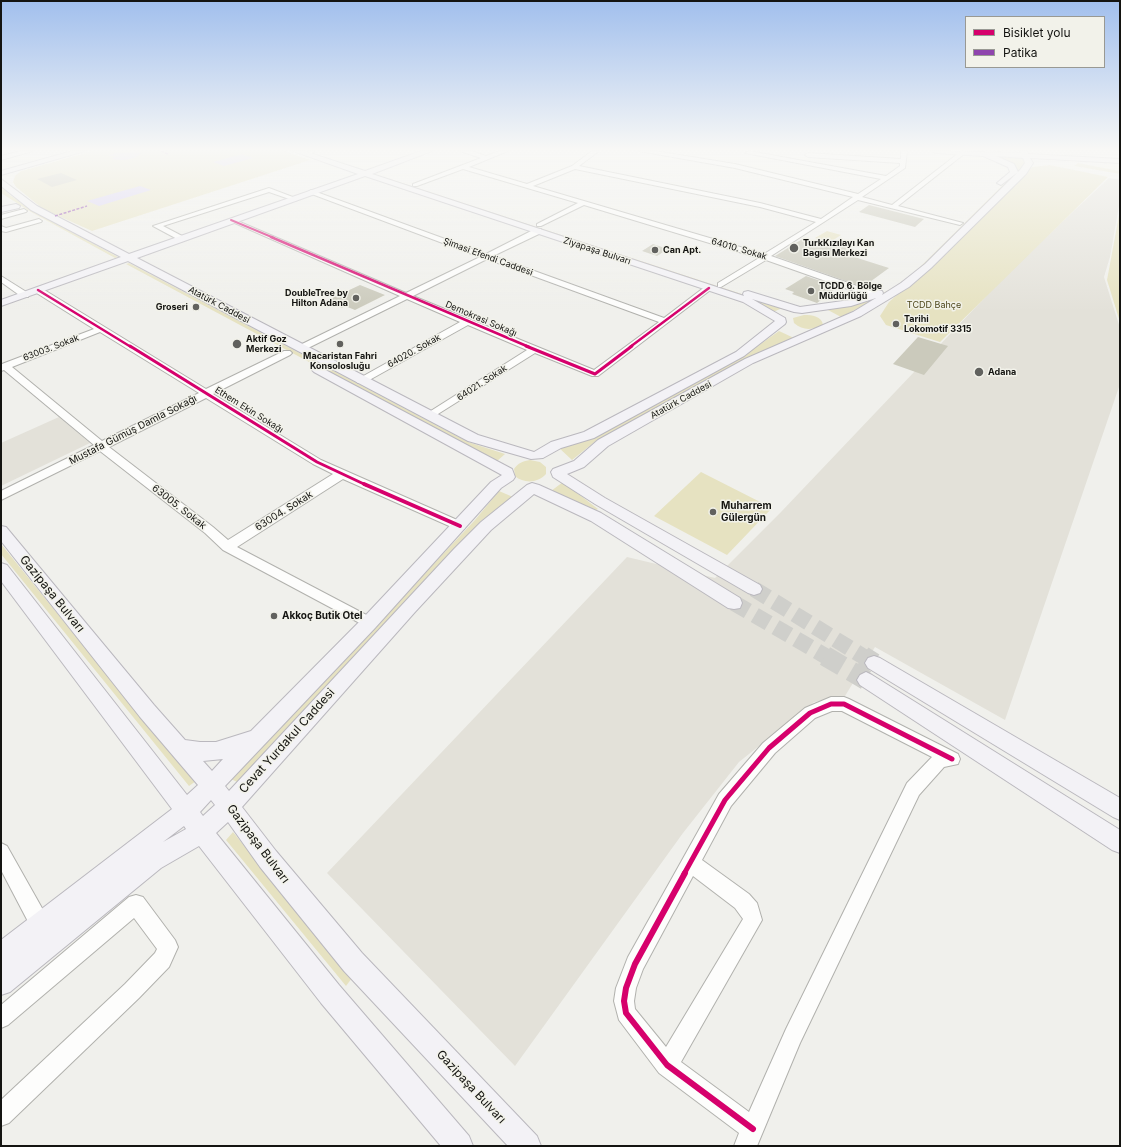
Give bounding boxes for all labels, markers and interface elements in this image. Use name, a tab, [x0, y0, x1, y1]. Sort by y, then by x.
legend	[965, 16, 1105, 68]
text: Bisiklet yolu	[1003, 25, 1071, 40]
text: Patika	[1003, 45, 1038, 60]
street label: Ziyapaşa Bulvarı	[562, 235, 632, 267]
street label: Şimasi Efendi Caddesi	[442, 236, 534, 278]
street label: 64010. Sokak	[710, 236, 768, 262]
place label: TurkKızılayı Kan Bagısı Merkezi	[803, 238, 874, 259]
marker: TurkKızılayı Kan Bagısı Merkezi	[788, 242, 800, 254]
marker: Can Apt.	[650, 245, 660, 255]
place label: Can Apt.	[663, 245, 701, 255]
place label: TCDD 6. Bölge Müdürlüğü	[819, 281, 882, 302]
street label: Atatürk Caddesi	[186, 284, 252, 326]
marker: TCDD 6. Bölge Müdürlüğü	[806, 286, 816, 296]
place label: DoubleTree by Hilton Adana	[285, 288, 348, 309]
marker: DoubleTree by Hilton Adana	[351, 293, 361, 303]
street label: Demokrasi Sokağı	[444, 299, 518, 339]
park label: TCDD Bahçe	[907, 300, 961, 310]
place label: Groseri	[156, 302, 188, 312]
marker: Groseri	[191, 302, 201, 312]
place label: Tarihi Lokomotif 3315	[904, 314, 972, 335]
marker: Tarihi Lokomotif 3315	[891, 319, 901, 329]
street label: 63003. Sokak	[21, 332, 81, 364]
street label: 64020. Sokak	[385, 332, 443, 370]
place label: Aktif Goz Merkezi	[246, 334, 287, 355]
marker: Aktif Goz Merkezi	[231, 338, 243, 350]
marker: Macaristan Fahri Konsolosluğu	[335, 339, 345, 349]
place label: Macaristan Fahri Konsolosluğu	[303, 351, 377, 372]
street label: 64021. Sokak	[455, 363, 509, 403]
marker: Adana	[973, 366, 985, 378]
place label: Adana	[988, 367, 1016, 377]
street label: Atatürk Caddesi	[649, 379, 713, 421]
street label: Ethem Ekin Sokağı	[213, 385, 285, 435]
street label: Mustafa Gümüş Damla Sokağı	[67, 392, 199, 468]
street label: 63005. Sokak	[149, 482, 209, 532]
street label: 63004. Sokak	[253, 488, 315, 534]
place label: Muharrem Gülergün	[721, 500, 772, 524]
marker: Muharrem Gülergün	[708, 507, 718, 517]
street label: Gazipaşa Bulvarı	[17, 553, 87, 635]
place label: Akkoç Butik Otel	[282, 610, 363, 622]
marker: Akkoç Butik Otel	[269, 611, 279, 621]
street label: Cevat Yurdakul Caddesi	[236, 686, 338, 796]
street label: Gazipaşa Bulvarı	[224, 802, 292, 886]
street label: Gazipaşa Bulvarı	[433, 1047, 509, 1127]

